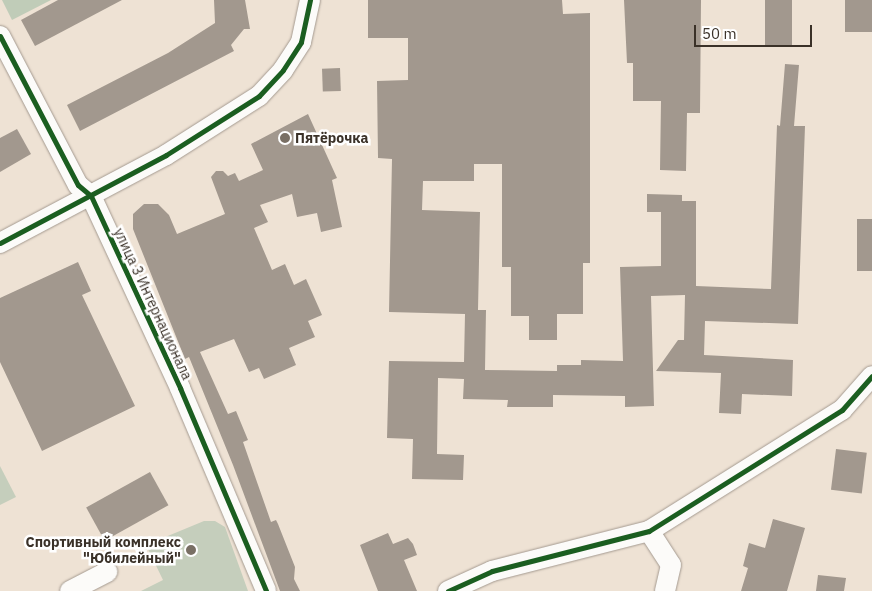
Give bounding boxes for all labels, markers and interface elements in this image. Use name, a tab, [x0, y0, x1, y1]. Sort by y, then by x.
scale bar	[697, 15, 814, 47]
text: 50 m	[702, 24, 737, 43]
place label: Пятёрочка	[295, 130, 368, 146]
marker: Пятёрочка	[279, 132, 291, 144]
street label: улица 3 Интернационала	[110, 225, 196, 383]
place label: Спортивный комплекс "Юбилейный"	[26, 534, 181, 566]
marker: Спортивный комплекс "Юбилейный"	[185, 544, 197, 556]

